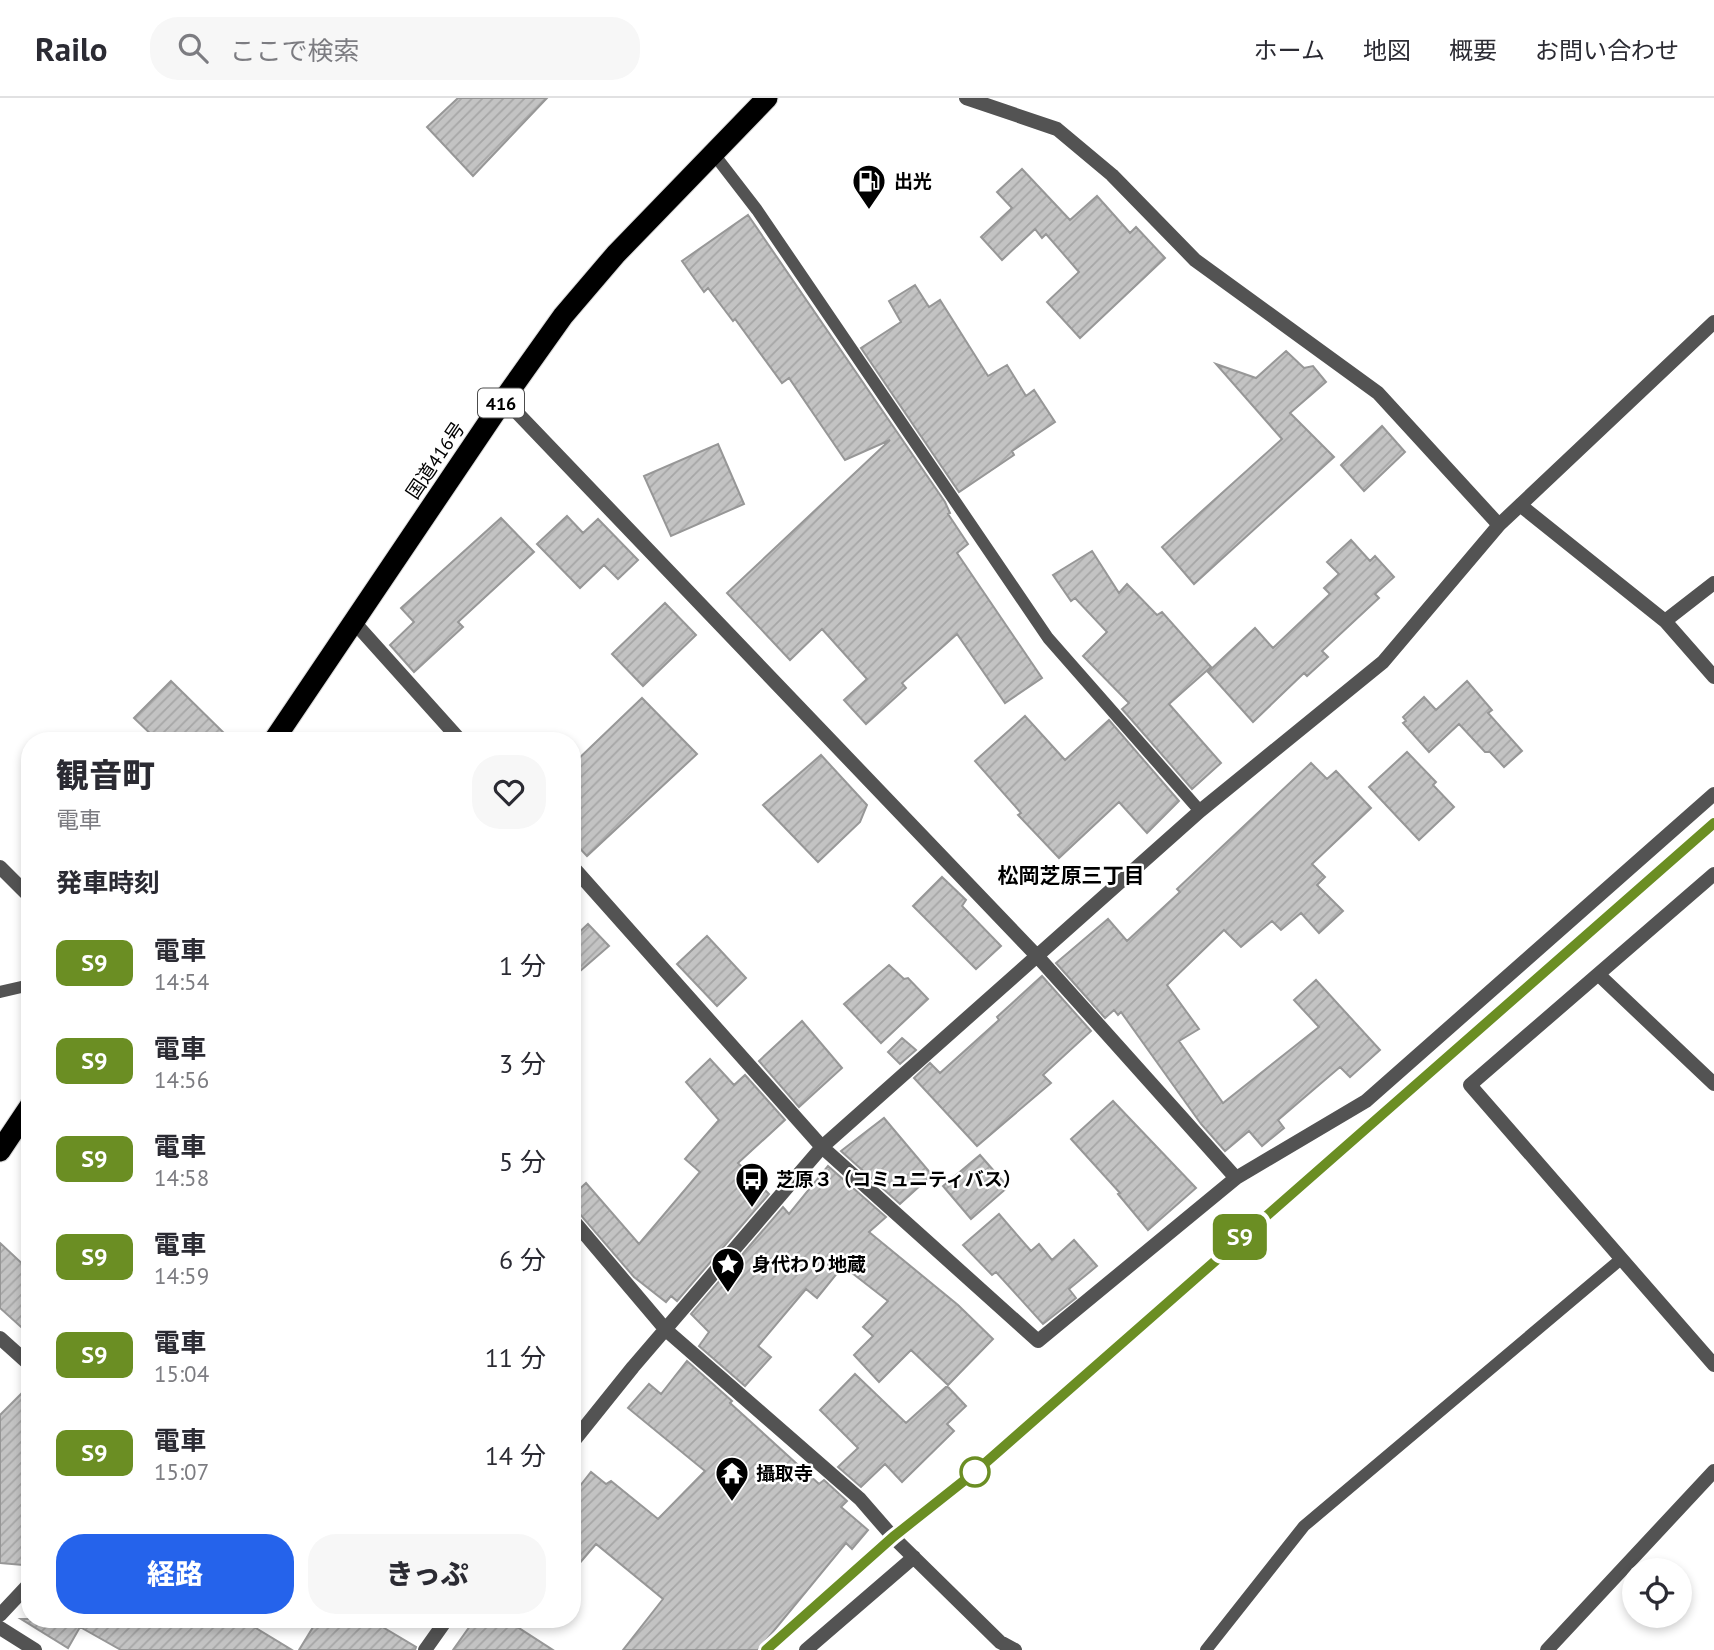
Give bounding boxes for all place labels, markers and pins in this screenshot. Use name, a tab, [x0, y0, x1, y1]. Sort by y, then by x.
fuel station icon: 出光	[850, 162, 888, 211]
place label: 出光	[894, 169, 932, 193]
bus stop icon: 芝原３（コミュニティバス）	[733, 1160, 771, 1209]
place label: 芝原３（コミュニティバス）	[776, 1167, 1022, 1191]
place icon: 身代わり地蔵	[709, 1245, 747, 1294]
place label: 身代わり地蔵	[752, 1252, 866, 1276]
temple icon: 攝取寺	[713, 1454, 751, 1503]
unlabelled marker	[960, 1457, 990, 1487]
place label: 攝取寺	[756, 1461, 813, 1485]

